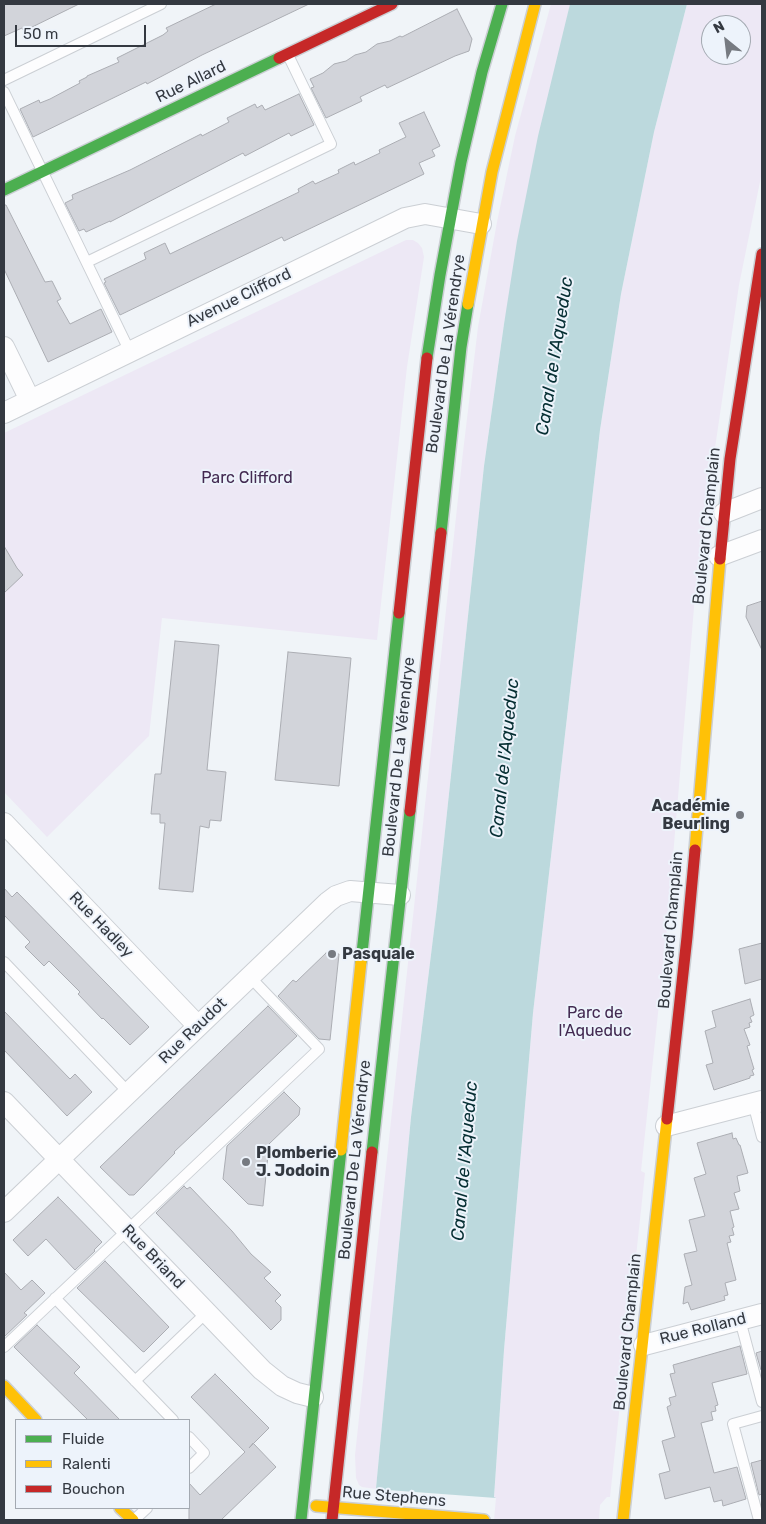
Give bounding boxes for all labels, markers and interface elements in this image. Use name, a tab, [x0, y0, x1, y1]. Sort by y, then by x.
scale bar	[18, 15, 149, 47]
north arrow	[701, 15, 751, 65]
text: N	[710, 17, 727, 37]
text: 50 m	[23, 25, 58, 43]
street label: Rue Allard	[153, 57, 229, 107]
street label: Boulevard De La Vérendrye	[423, 253, 469, 455]
street label: Avenue Clifford	[184, 264, 294, 332]
water label: Canal de l'Aqueduc	[532, 275, 578, 437]
street label: Boulevard Champlain	[689, 446, 725, 606]
park label: Parc Clifford	[201, 468, 293, 488]
street label: Boulevard De La Vérendrye	[379, 656, 419, 858]
water label: Canal de l'Aqueduc	[486, 677, 524, 839]
place label: Académie Beurling	[651, 796, 730, 834]
marker: Académie Beurling	[734, 809, 746, 821]
street label: Boulevard Champlain	[655, 850, 687, 1010]
street label: Rue Hadley	[65, 888, 137, 962]
place label: Pasquale	[342, 944, 415, 964]
marker: Pasquale	[326, 948, 338, 960]
street label: Rue Raudot	[155, 994, 231, 1068]
park label: Parc de l'Aqueduc	[558, 1003, 632, 1041]
street label: Boulevard De La Vérendrye	[335, 1059, 375, 1261]
water label: Canal de l'Aqueduc	[447, 1080, 483, 1242]
place label: Plomberie J. Jodoin	[256, 1143, 337, 1181]
marker: Plomberie J. Jodoin	[240, 1156, 252, 1168]
street label: Rue Briand	[118, 1221, 188, 1293]
street label: Boulevard Champlain	[610, 1252, 646, 1412]
street label: Rue Rolland	[658, 1309, 748, 1349]
legend	[15, 1419, 190, 1509]
text: Fluide	[62, 1430, 104, 1448]
text: Ralenti	[62, 1455, 111, 1473]
text: Bouchon	[62, 1480, 125, 1498]
street label: Rue Stephens	[341, 1483, 447, 1511]

